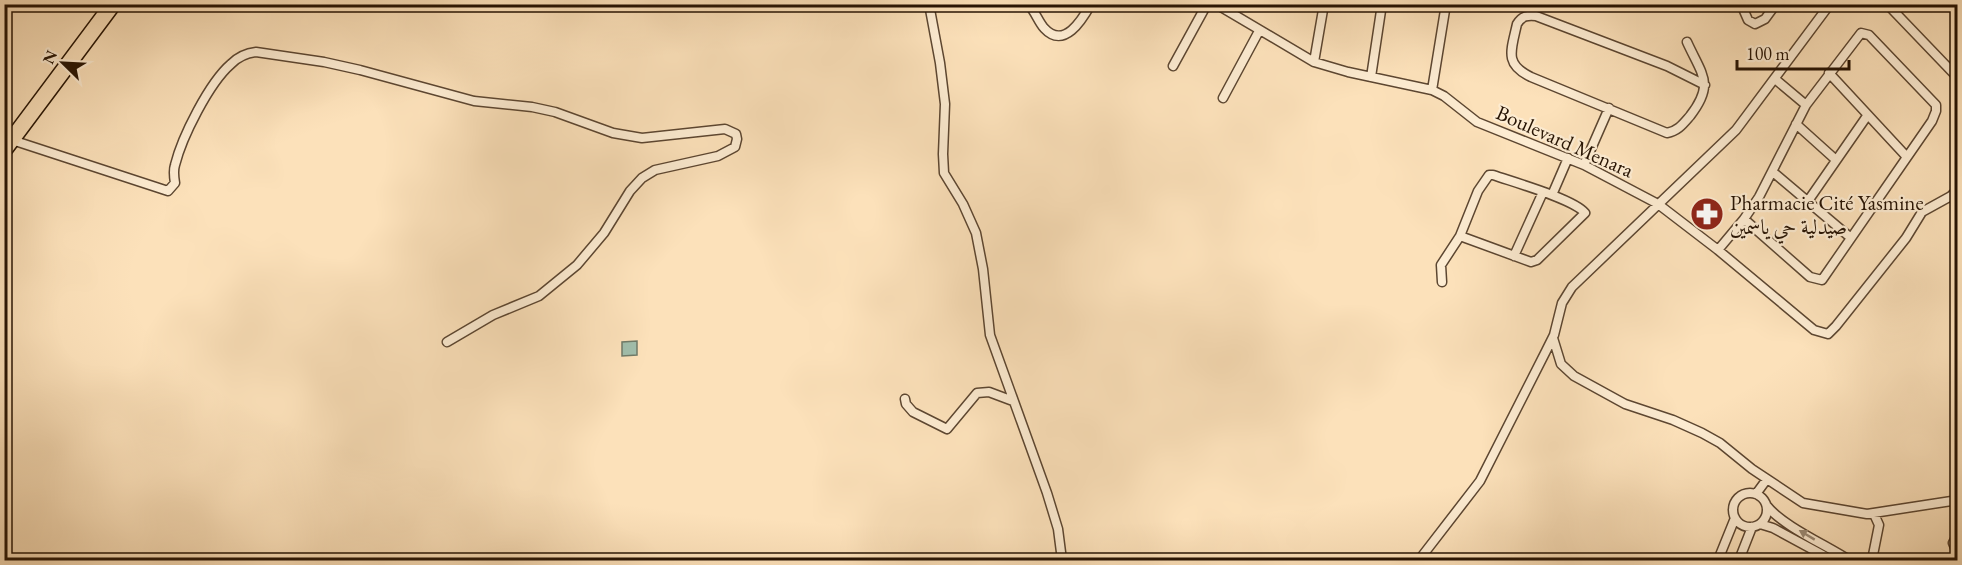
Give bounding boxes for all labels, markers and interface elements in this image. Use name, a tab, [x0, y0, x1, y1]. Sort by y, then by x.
north arrow	[33, 33, 93, 93]
scale bar	[1737, 33, 1850, 71]
text: 100 m	[1746, 42, 1790, 65]
text: N	[38, 47, 62, 67]
street label: Boulevard Menara	[1492, 99, 1639, 184]
place label: Pharmacie Cité Yasmine صيدلية حي ياسمين	[1730, 189, 1924, 244]
pharmacy icon: Pharmacie Cité Yasmine صيدلية حي ياسمين	[1689, 196, 1725, 232]
one-way arrow	[1798, 530, 1815, 540]

